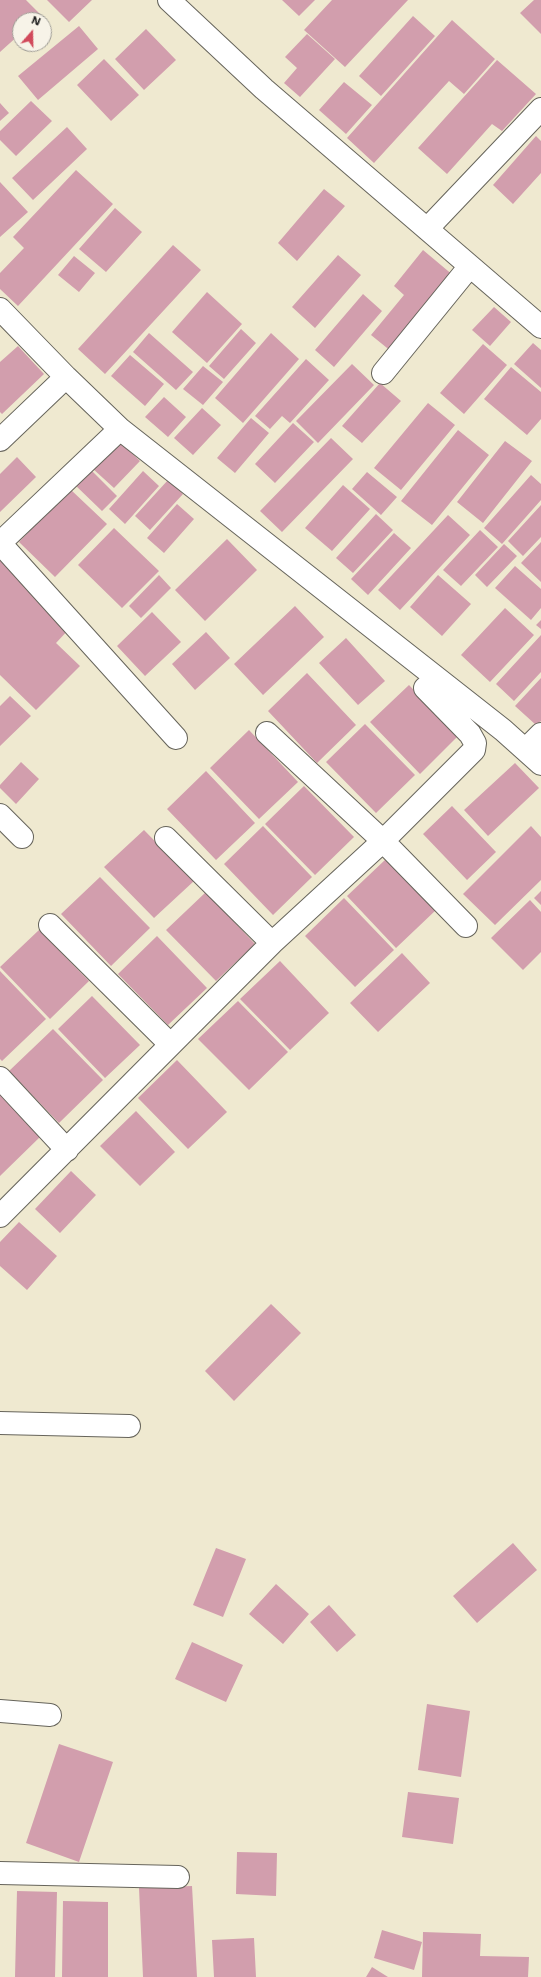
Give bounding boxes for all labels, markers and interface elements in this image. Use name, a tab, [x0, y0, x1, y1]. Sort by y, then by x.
north arrow	[12, 12, 52, 52]
text: N	[29, 13, 43, 30]

